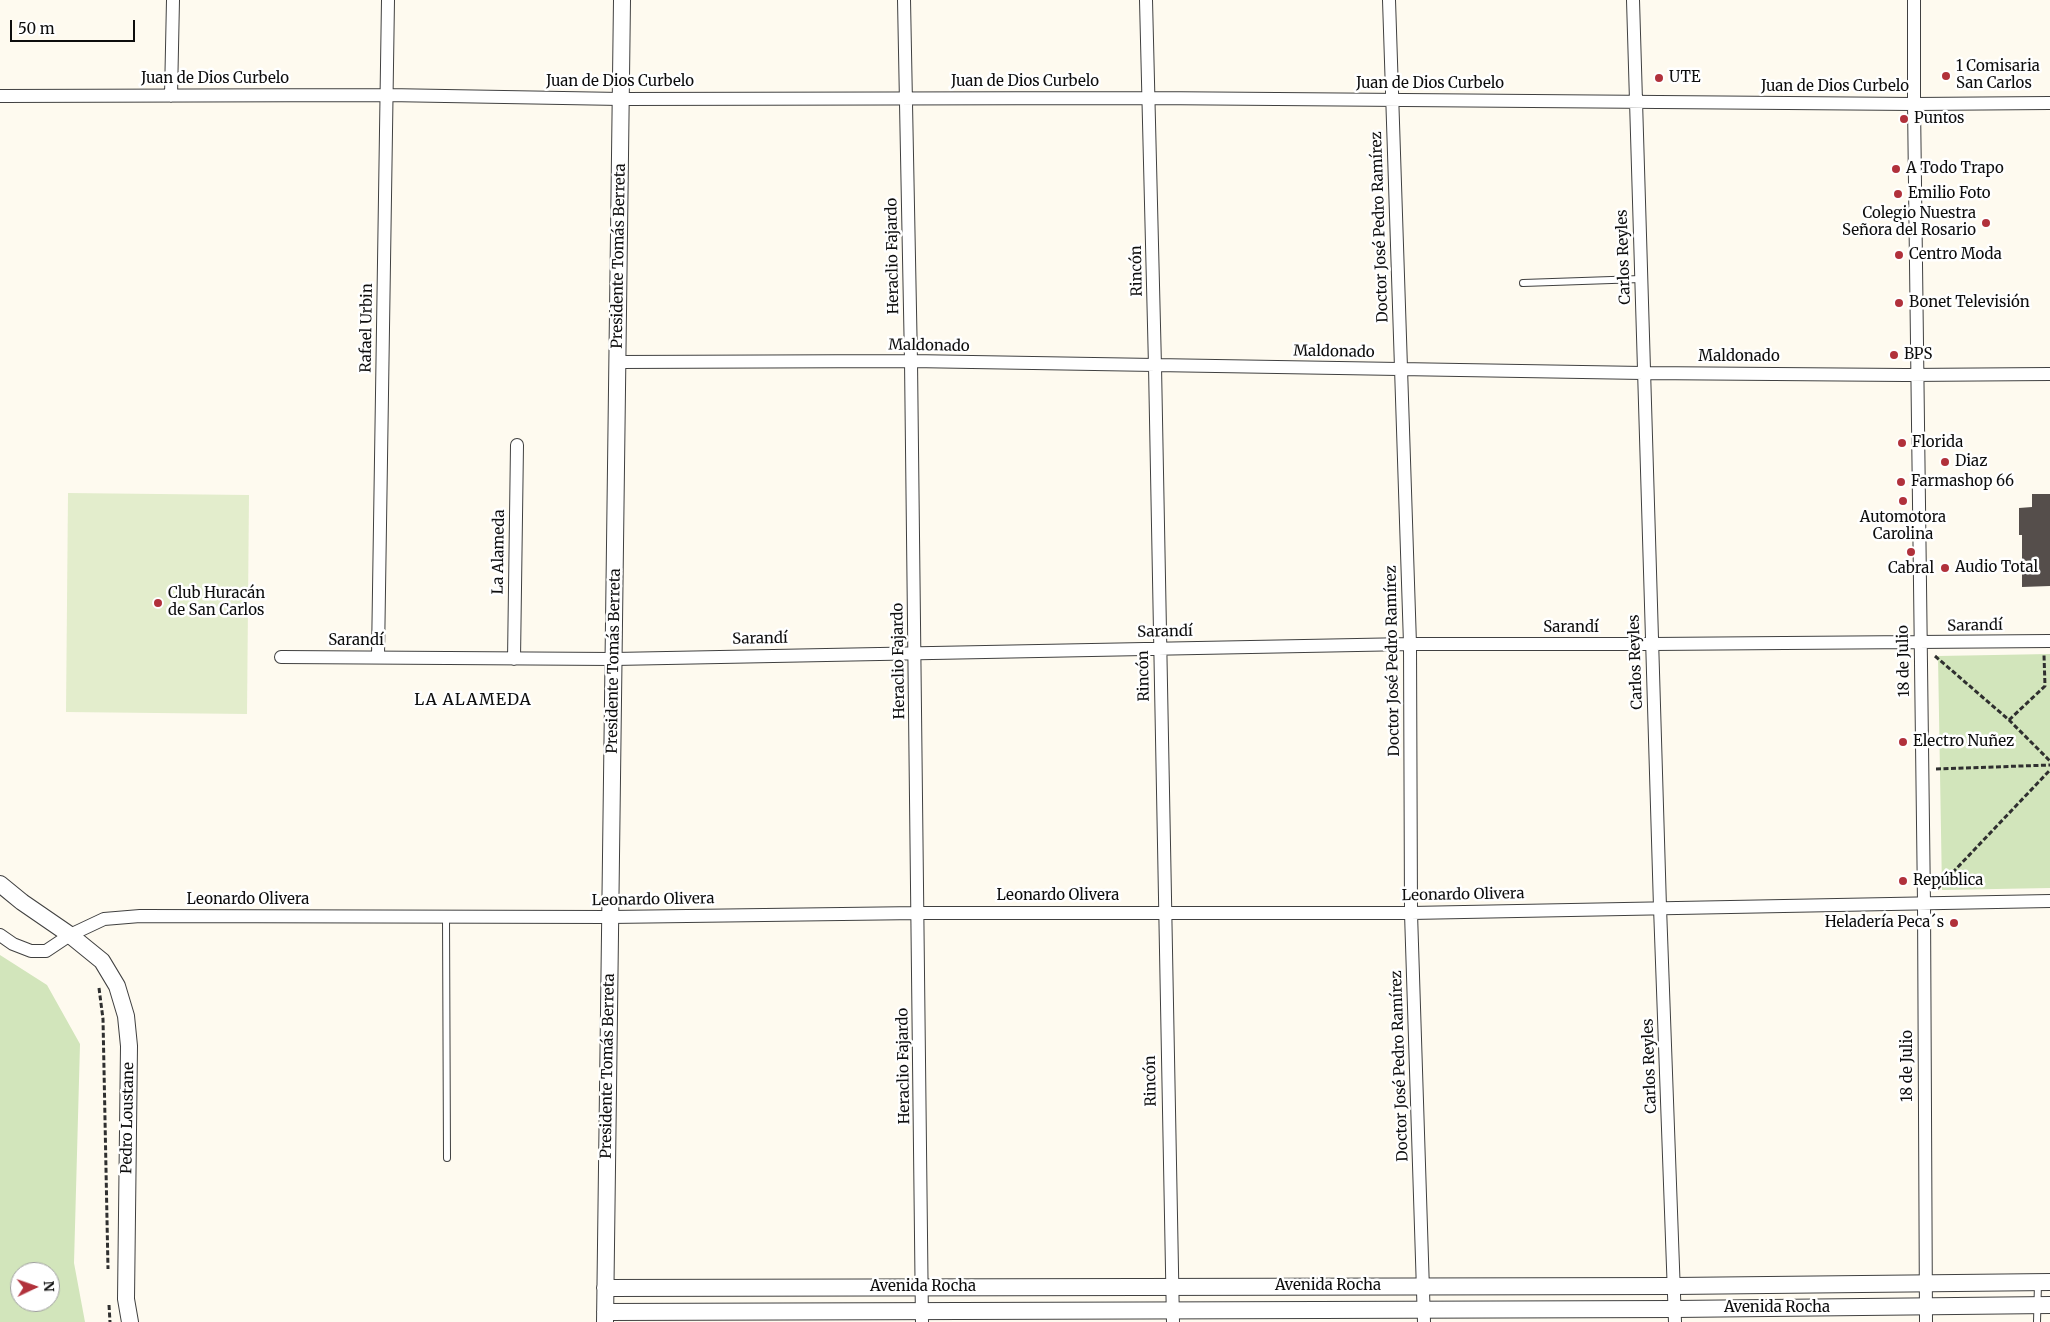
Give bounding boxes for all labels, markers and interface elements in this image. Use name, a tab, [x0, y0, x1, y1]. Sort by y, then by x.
scale bar	[12, 10, 138, 42]
text: 50 m	[18, 19, 55, 38]
place label: 1 Comisaria San Carlos	[1956, 58, 2040, 93]
place label: UTE	[1669, 69, 1700, 87]
street label: Juan de Dios Curbelo	[141, 70, 289, 88]
marker: 1 Comisaria San Carlos	[1940, 70, 1952, 82]
marker: UTE	[1653, 72, 1665, 84]
street label: Juan de Dios Curbelo	[546, 73, 694, 91]
street label: Juan de Dios Curbelo	[951, 73, 1099, 91]
street label: Juan de Dios Curbelo	[1356, 75, 1504, 93]
street label: Juan de Dios Curbelo	[1761, 78, 1909, 96]
place label: Puntos	[1914, 110, 1964, 128]
marker: Puntos	[1898, 113, 1910, 125]
street label: Doctor José Pedro Ramírez	[1368, 131, 1392, 323]
place label: A Todo Trapo	[1906, 160, 2004, 178]
street label: Presidente Tomás Berreta	[608, 163, 630, 349]
marker: A Todo Trapo	[1890, 163, 1902, 175]
place label: Emilio Foto	[1908, 185, 1991, 203]
marker: Emilio Foto	[1892, 188, 1904, 200]
street label: Heraclio Fajardo	[883, 198, 903, 314]
place label: Colegio Nuestra Señora del Rosario	[1842, 205, 1976, 240]
street label: Carlos Reyles	[1613, 209, 1635, 305]
marker: Colegio Nuestra Señora del Rosario	[1980, 217, 1992, 229]
street label: Rincón	[1128, 245, 1146, 297]
place label: Centro Moda	[1909, 246, 2002, 264]
marker: Centro Moda	[1893, 249, 1905, 261]
street label: Rafael Urbin	[357, 283, 377, 373]
place label: Bonet Televisión	[1909, 294, 2030, 312]
marker: Bonet Televisión	[1893, 297, 1905, 309]
street label: Maldonado	[888, 336, 970, 356]
street label: Maldonado	[1293, 342, 1375, 362]
place label: BPS	[1904, 346, 1932, 364]
street label: Maldonado	[1698, 348, 1780, 366]
marker: BPS	[1888, 349, 1900, 361]
place label: Florida	[1912, 434, 1963, 452]
marker: Florida	[1896, 437, 1908, 449]
place label: Diaz	[1955, 453, 1987, 471]
marker: Diaz	[1939, 456, 1951, 468]
place label: Farmashop 66	[1911, 473, 2014, 491]
marker: Farmashop 66	[1895, 476, 1907, 488]
marker: Automotora Carolina	[1897, 495, 1909, 507]
street label: La Alameda	[489, 509, 509, 595]
place label: Automotora Carolina	[1860, 509, 1946, 544]
marker: Cabral	[1905, 546, 1917, 558]
place label: Audio Total	[1955, 559, 2038, 577]
place label: Cabral	[1888, 560, 1934, 578]
marker: Audio Total	[1939, 562, 1951, 574]
street label: Doctor José Pedro Ramírez	[1382, 565, 1404, 757]
street label: Presidente Tomás Berreta	[603, 568, 625, 754]
place label: Club Huracán de San Carlos	[168, 585, 265, 620]
marker: Club Huracán de San Carlos	[152, 597, 164, 609]
street label: Heraclio Fajardo	[889, 603, 909, 719]
street label: Carlos Reyles	[1625, 614, 1647, 710]
street label: Sarandí	[1947, 617, 2003, 635]
street label: Sarandí	[1543, 619, 1599, 637]
street label: Sarandí	[1137, 623, 1193, 641]
street label: 18 de Julio	[1894, 625, 1914, 697]
street label: Sarandí	[732, 630, 788, 648]
street label: Sarandí	[328, 632, 384, 650]
street label: Rincón	[1135, 650, 1153, 702]
district label: LA ALAMEDA	[413, 690, 533, 710]
place label: Electro Nuñez	[1913, 733, 2014, 751]
marker: Electro Nuñez	[1897, 736, 1909, 748]
place label: República	[1913, 872, 1983, 890]
marker: República	[1897, 875, 1909, 887]
street label: Leonardo Olivera	[1401, 885, 1525, 905]
street label: Leonardo Olivera	[997, 887, 1119, 905]
street label: Leonardo Olivera	[591, 890, 715, 910]
street label: Leonardo Olivera	[187, 891, 309, 909]
place label: Heladería Peca´s	[1825, 914, 1944, 932]
marker: Heladería Peca´s	[1948, 917, 1960, 929]
street label: Doctor José Pedro Ramírez	[1388, 970, 1412, 1162]
street label: Presidente Tomás Berreta	[597, 973, 619, 1159]
street label: Heraclio Fajardo	[894, 1008, 914, 1124]
street label: Carlos Reyles	[1639, 1018, 1661, 1114]
street label: 18 de Julio	[1899, 1030, 1917, 1102]
street label: Rincón	[1142, 1055, 1160, 1107]
street label: Pedro Loustane	[118, 1062, 138, 1174]
north arrow	[10, 1262, 60, 1312]
street label: Avenida Rocha	[1275, 1277, 1381, 1295]
street label: Avenida Rocha	[870, 1278, 976, 1296]
text: N	[40, 1280, 58, 1292]
street label: Avenida Rocha	[1724, 1299, 1830, 1317]

